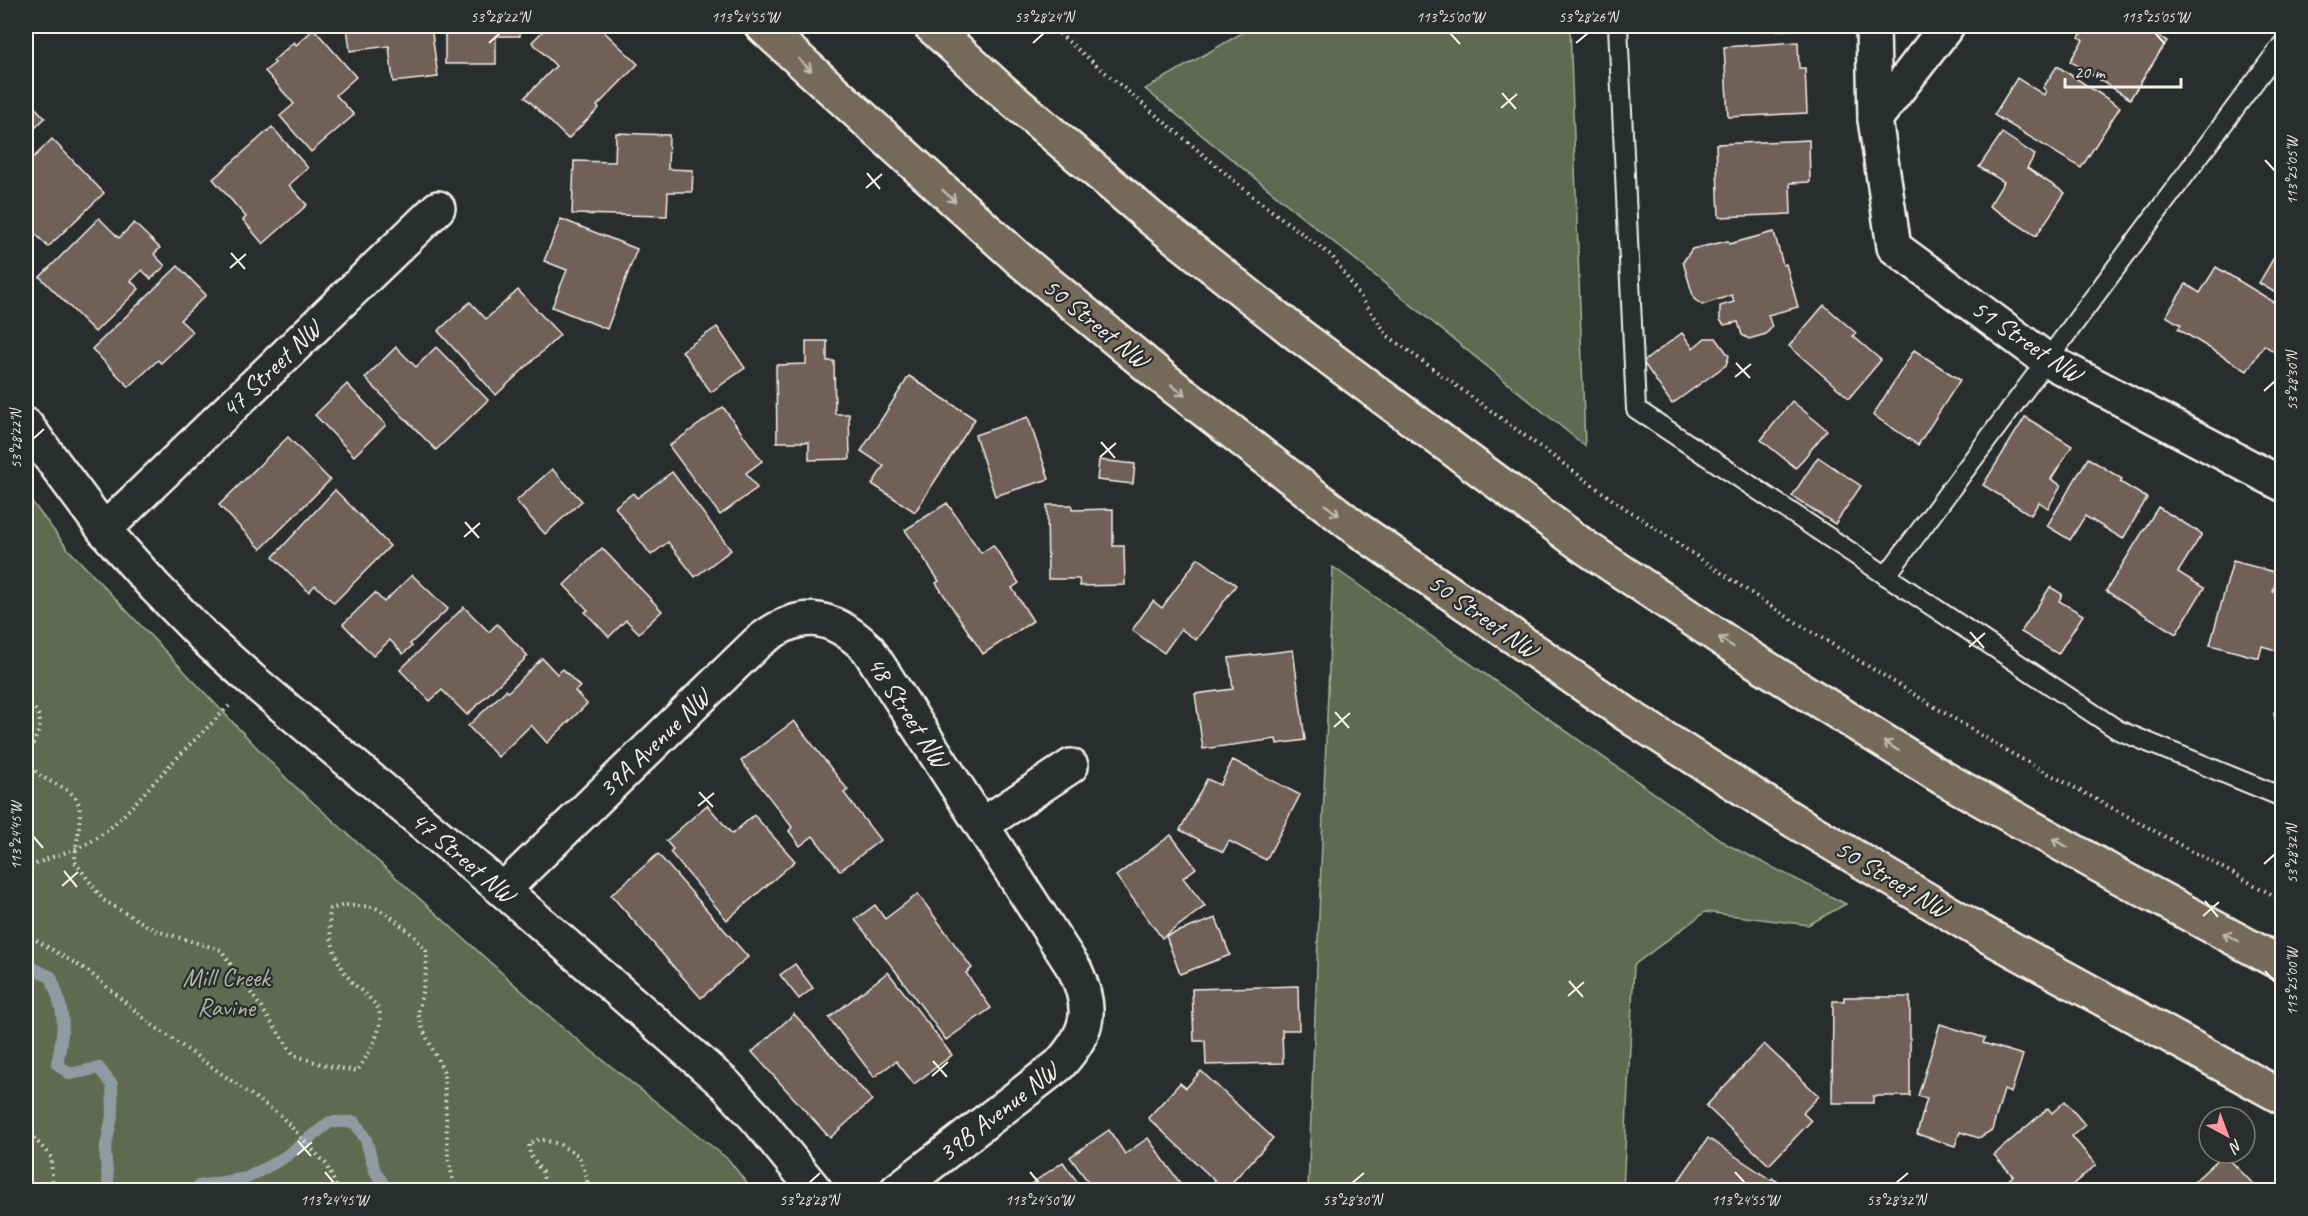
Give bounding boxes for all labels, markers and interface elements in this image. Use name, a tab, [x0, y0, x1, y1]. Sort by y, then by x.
text: 53°28'22"N	[470, 8, 533, 27]
text: 113°24'55"W	[711, 8, 782, 27]
text: 53°28'24"N	[1014, 8, 1077, 27]
text: 113°25'00"W	[1416, 8, 1487, 27]
text: 53°28'26"N	[1558, 8, 1621, 27]
text: 113°25'05"W	[2121, 8, 2192, 27]
scale bar	[2065, 51, 2180, 89]
one-way arrow	[797, 58, 812, 73]
text: 20 m	[2074, 61, 2107, 83]
text: 113°25'05"W	[2283, 134, 2302, 205]
one-way arrow	[941, 189, 956, 203]
street label: 50 Street NW	[1036, 270, 1158, 378]
street label: 51 Street NW	[1965, 292, 2092, 392]
street label: 47 Street NW	[214, 311, 330, 425]
text: 53°28'30"N	[2283, 348, 2302, 411]
one-way arrow	[1170, 383, 1186, 396]
text: 53°28'22"N	[7, 406, 26, 469]
one-way arrow	[1324, 503, 1340, 516]
street label: 50 Street NW	[1422, 566, 1547, 668]
one-way arrow	[1718, 635, 1735, 647]
street label: 48 Street NW	[860, 650, 958, 777]
street label: 39A Avenue NW	[591, 679, 719, 805]
one-way arrow	[1883, 739, 1900, 751]
text: 113°24'45"W	[7, 799, 26, 870]
street label: 47 Street NW	[404, 804, 525, 913]
text: 53°28'32"N	[2283, 821, 2302, 884]
street label: 50 Street NW	[1829, 832, 1958, 928]
one-way arrow	[2051, 837, 2068, 849]
one-way arrow	[2223, 931, 2240, 943]
text: 113°25'00"W	[2283, 945, 2302, 1016]
park label: Mill Creek Ravine	[182, 961, 272, 1024]
street label: 39B Avenue NW	[931, 1053, 1067, 1169]
north arrow	[2197, 1105, 2257, 1165]
text: N	[2224, 1135, 2246, 1158]
text: 113°24'45"W	[300, 1191, 371, 1210]
text: 53°28'28"N	[779, 1191, 842, 1210]
text: 113°24'50"W	[1005, 1191, 1076, 1210]
text: 53°28'30"N	[1322, 1191, 1385, 1210]
text: 113°24'55"W	[1711, 1191, 1782, 1210]
text: 53°28'32"N	[1866, 1191, 1929, 1210]

